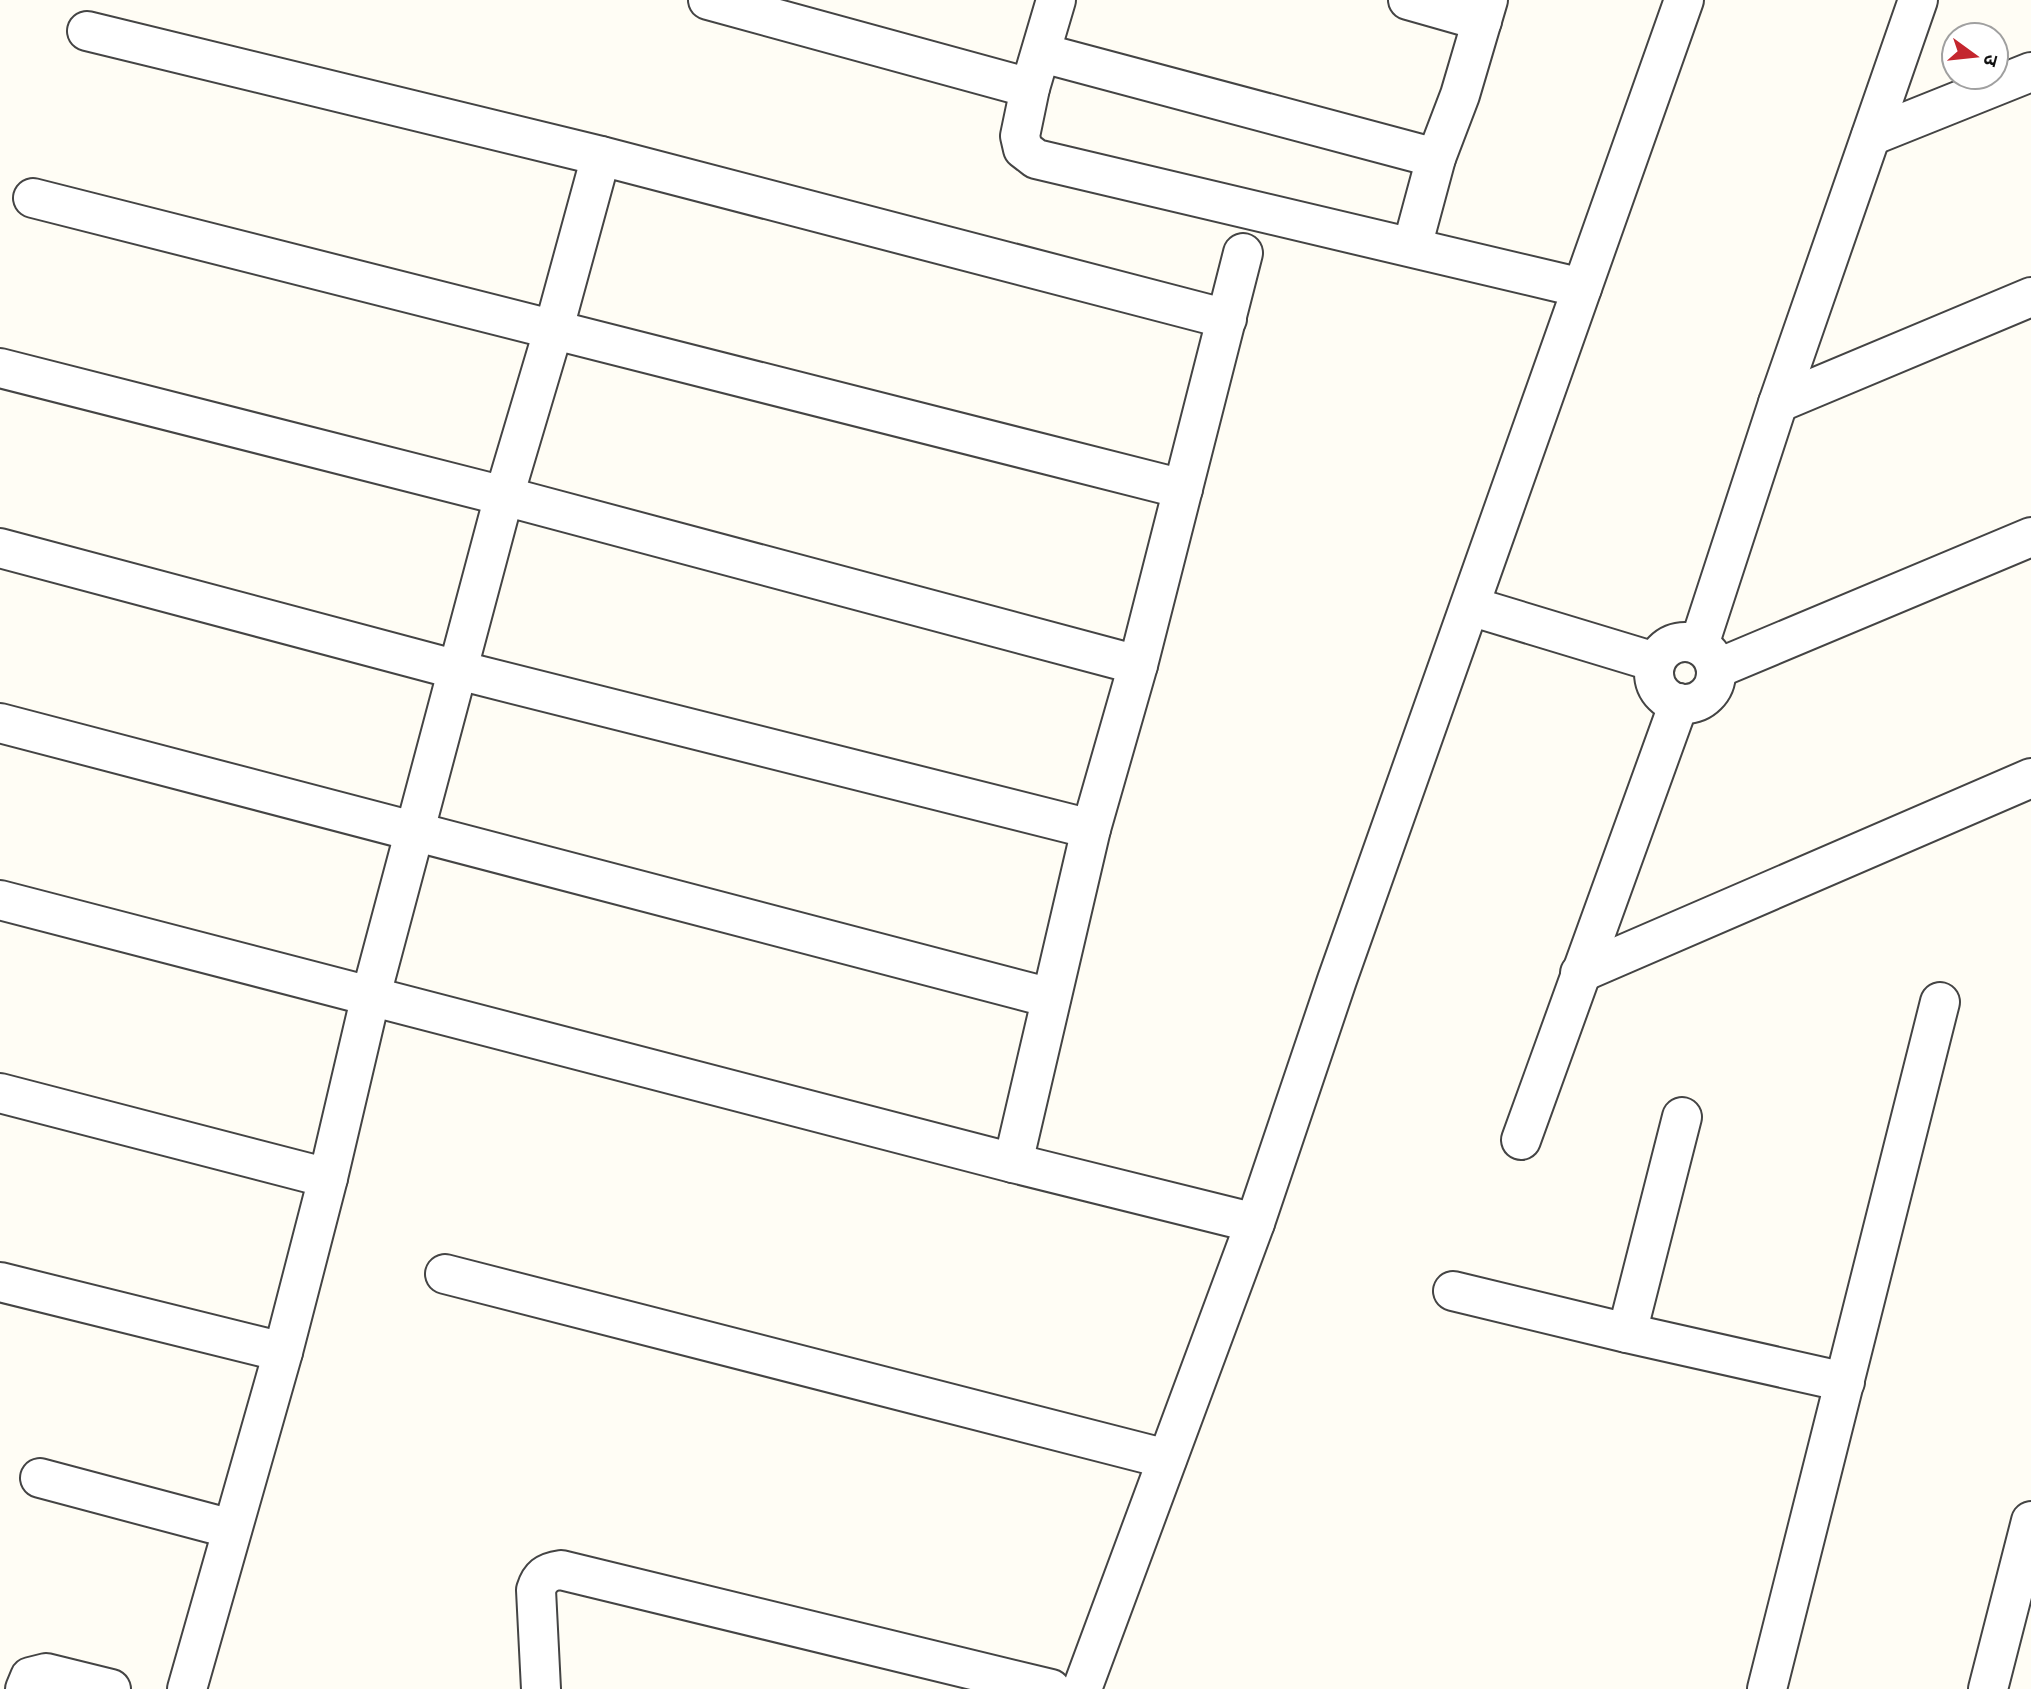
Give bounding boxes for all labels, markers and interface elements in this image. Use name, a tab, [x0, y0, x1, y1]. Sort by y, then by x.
north arrow	[1940, 21, 2010, 91]
text: उ	[1978, 52, 2005, 70]

